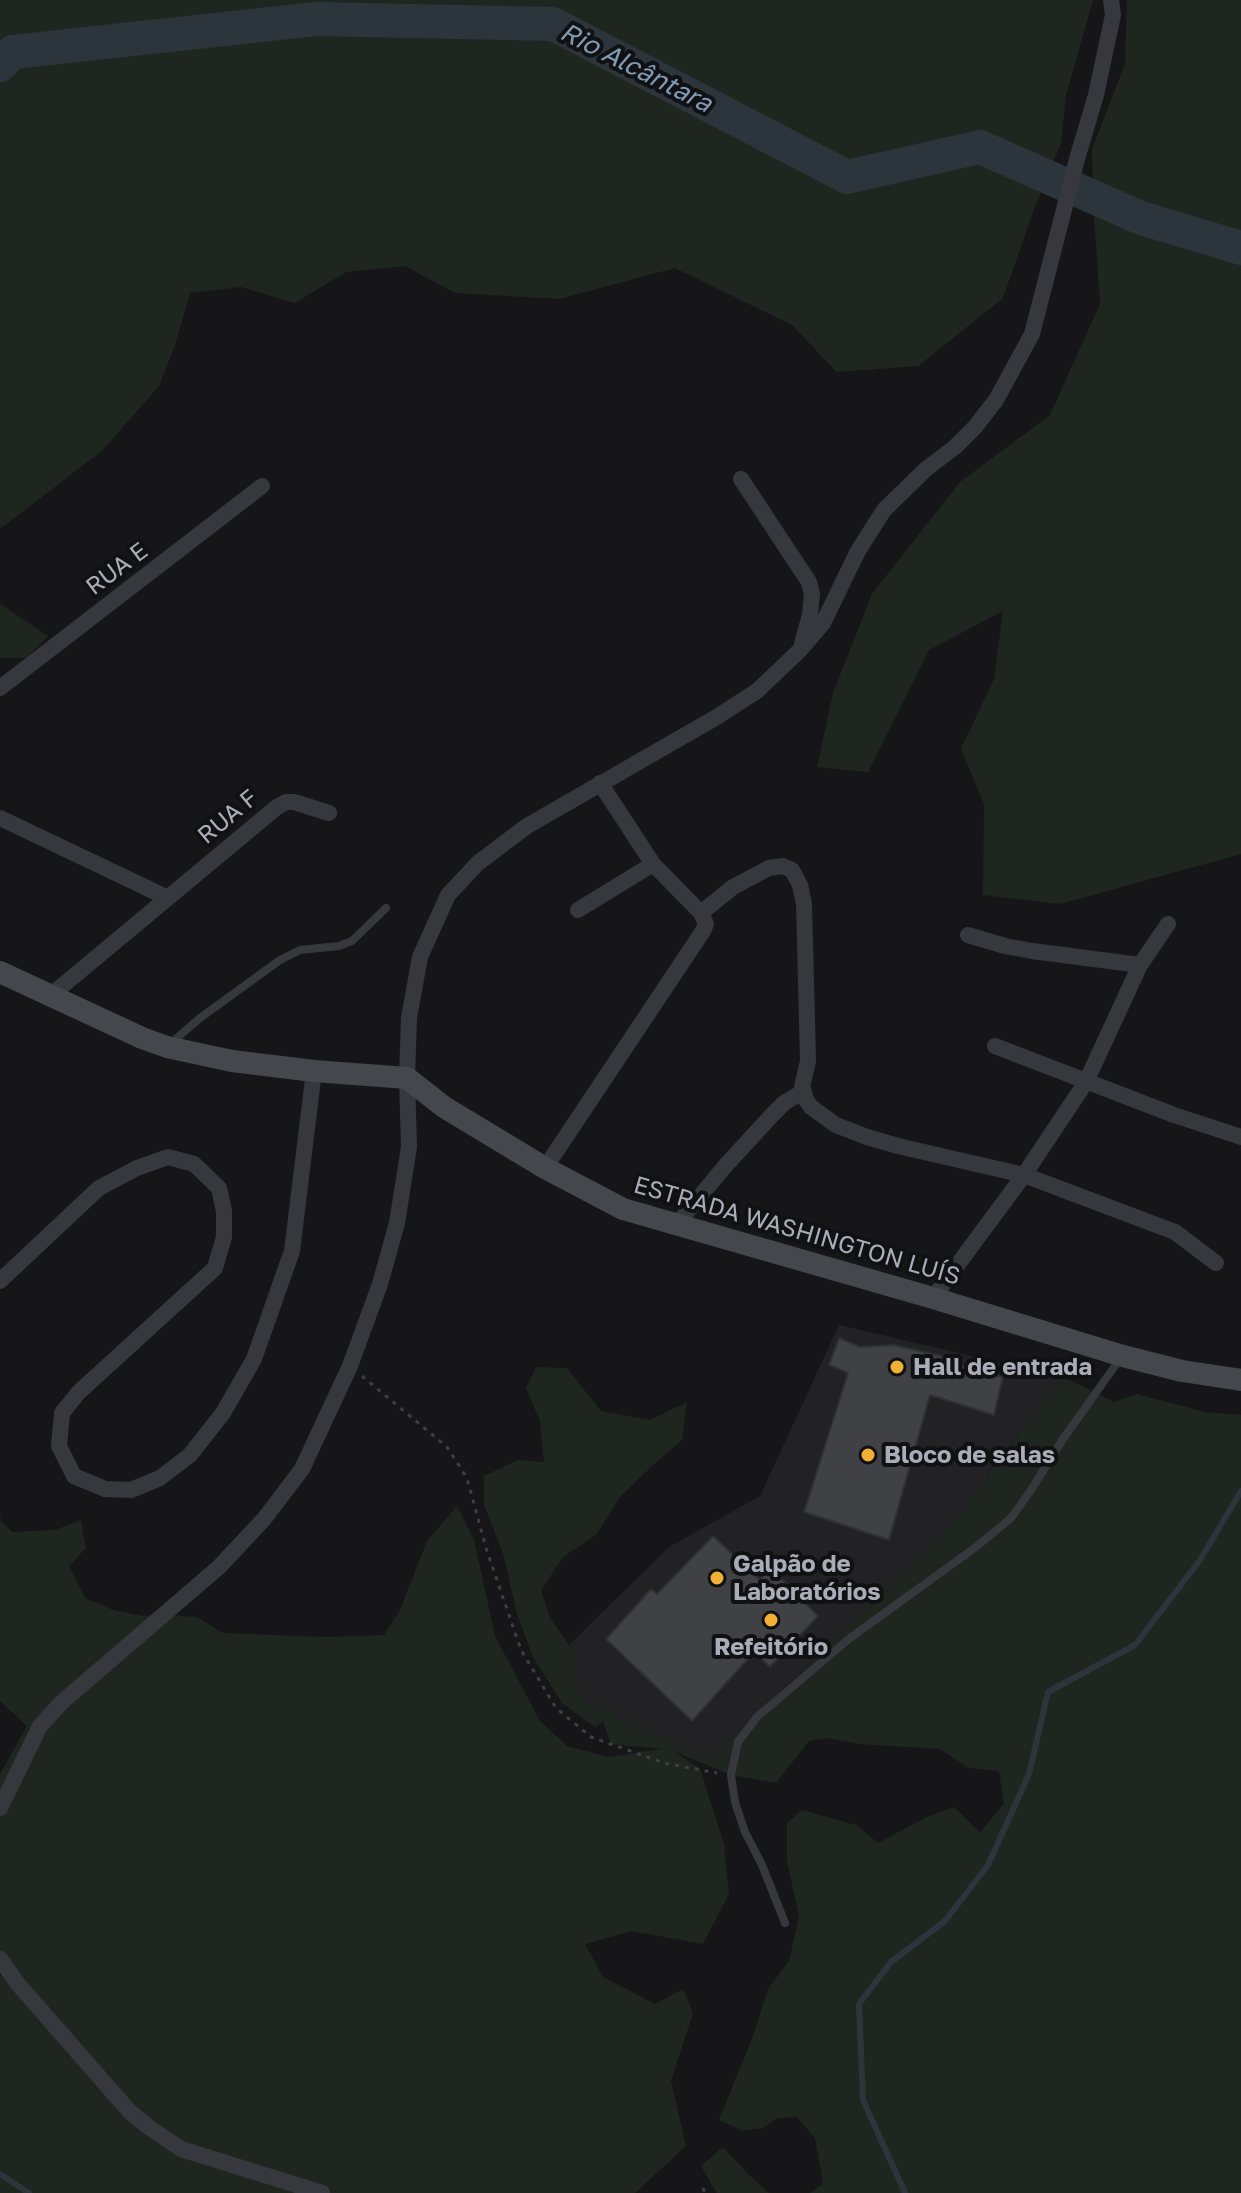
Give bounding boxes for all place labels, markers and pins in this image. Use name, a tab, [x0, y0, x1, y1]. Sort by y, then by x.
place label: Hall de entrada	[913, 1353, 1092, 1381]
marker: Hall de entrada	[888, 1358, 906, 1376]
place label: Bloco de salas	[884, 1441, 1055, 1469]
marker: Bloco de salas	[859, 1446, 877, 1464]
place label: Galpão de Laboratórios	[733, 1550, 881, 1606]
marker: Galpão de Laboratórios	[708, 1569, 726, 1587]
marker: Refeitório	[762, 1611, 780, 1629]
place label: Refeitório	[714, 1633, 828, 1661]

